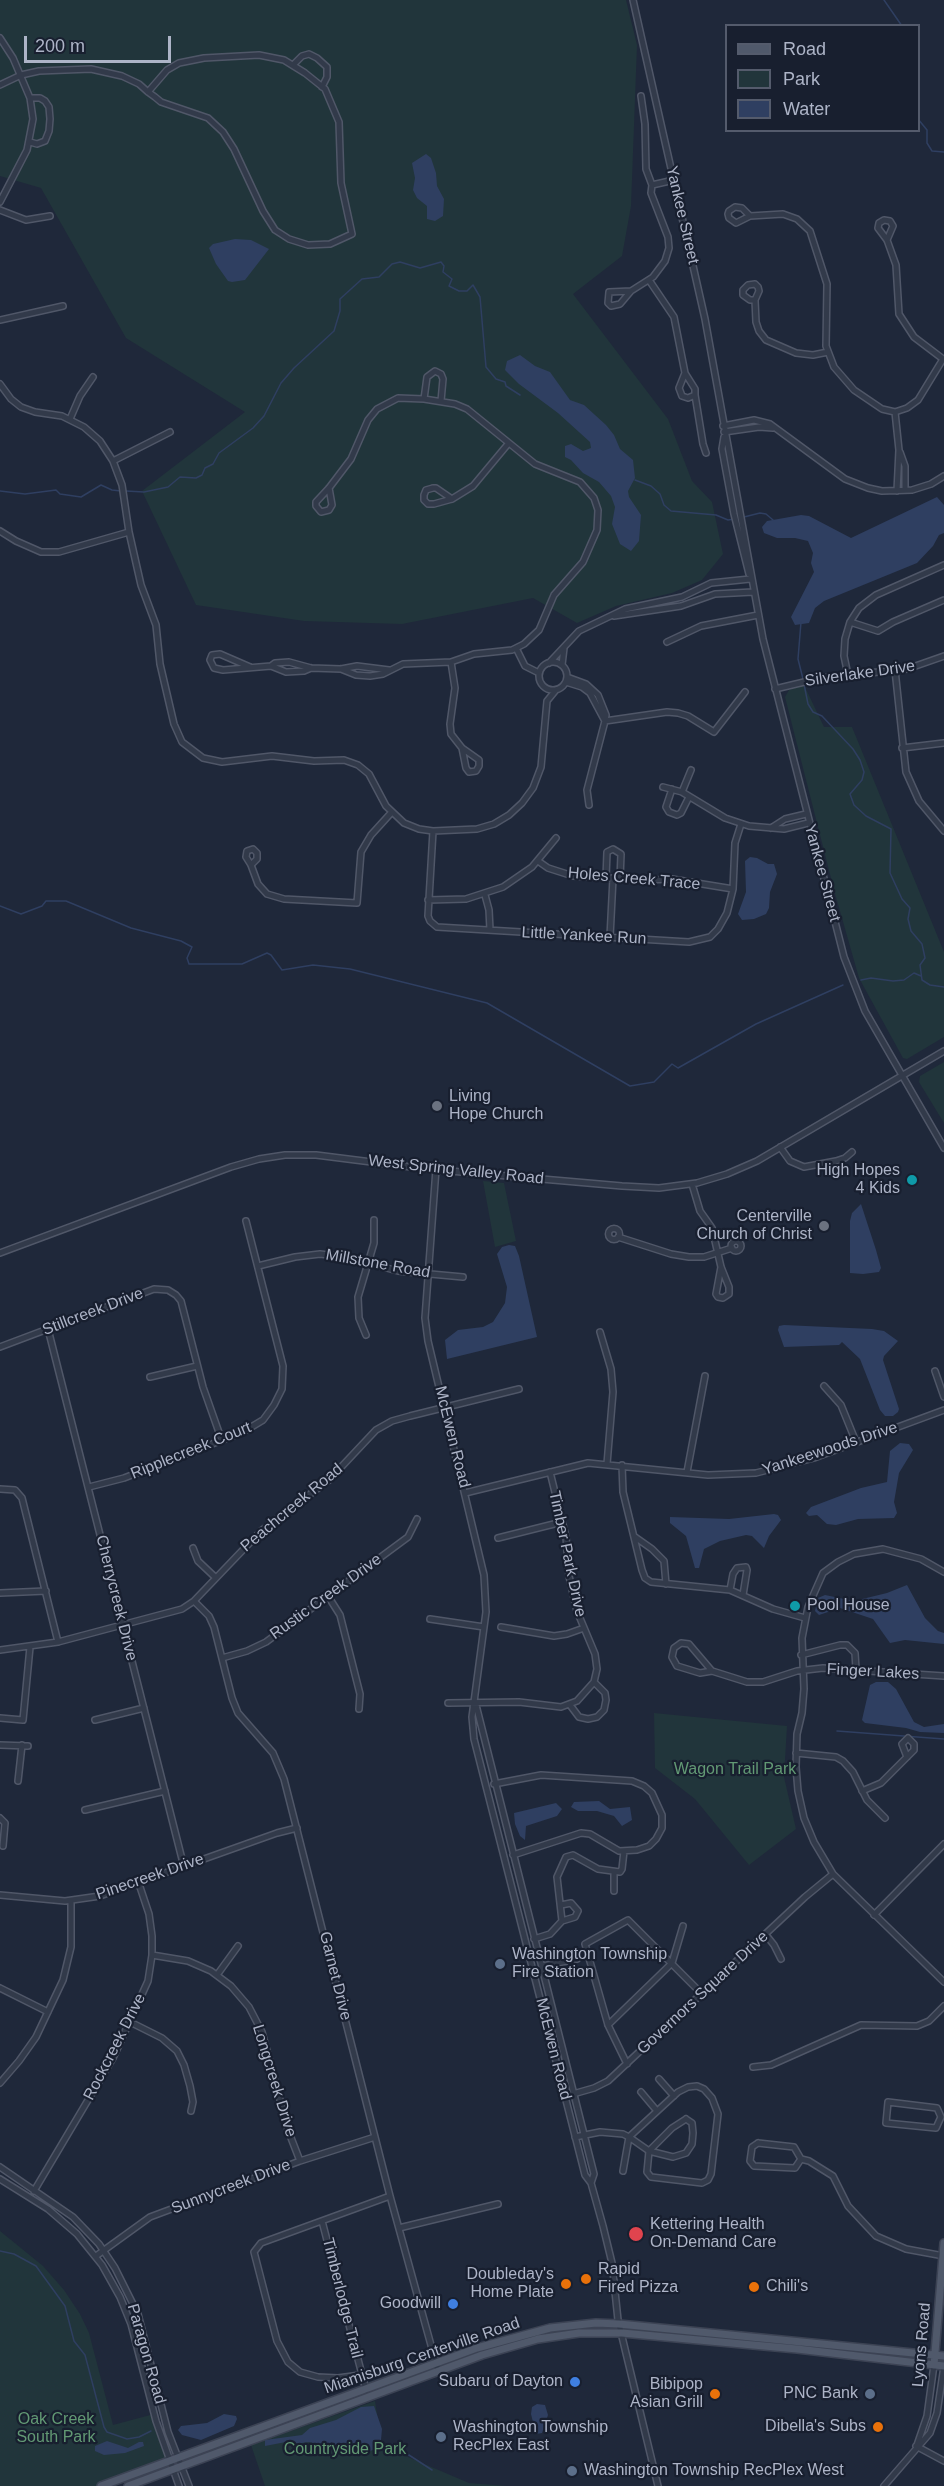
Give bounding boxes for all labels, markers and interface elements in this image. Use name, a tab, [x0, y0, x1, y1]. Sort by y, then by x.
scale bar	[27, 24, 174, 62]
legend	[725, 24, 920, 132]
text: 200 m	[35, 36, 85, 56]
text: Road	[783, 39, 826, 59]
text: Park	[783, 69, 820, 89]
text: Water	[783, 99, 830, 119]
street label: Yankee Street	[661, 164, 703, 266]
street label: Silverlake Drive	[804, 657, 916, 691]
street label: Yankee Street	[800, 822, 844, 924]
street label: Holes Creek Trace	[567, 864, 701, 894]
street label: Little Yankee Run	[521, 923, 647, 949]
place label: Living Hope Church	[449, 1087, 543, 1125]
marker: Living Hope Church	[430, 1099, 444, 1113]
street label: West Spring Valley Road	[367, 1151, 545, 1189]
place label: High Hopes 4 Kids	[816, 1161, 900, 1199]
marker: High Hopes 4 Kids	[905, 1173, 919, 1187]
place label: Centerville Church of Christ	[696, 1207, 812, 1245]
marker: Centerville Church of Christ	[817, 1219, 831, 1233]
street label: Millstone Road	[324, 1245, 432, 1283]
street label: Stillcreek Drive	[40, 1284, 146, 1340]
street label: McEwen Road	[430, 1384, 474, 1490]
street label: Ripplecreek Court	[128, 1418, 254, 1484]
street label: Yankeewoods Drive	[760, 1418, 900, 1480]
street label: Peachcreek Road	[237, 1460, 347, 1556]
street label: Timber Park Drive	[544, 1489, 590, 1619]
street label: Cherrycreek Drive	[91, 1533, 141, 1663]
street label: Rustic Creek Drive	[266, 1550, 386, 1644]
place label: Pool House	[807, 1596, 890, 1616]
marker: Pool House	[788, 1599, 802, 1613]
street label: Finger Lakes	[826, 1660, 920, 1684]
park label: Wagon Trail Park	[674, 1760, 796, 1780]
street label: Pinecreek Drive	[93, 1850, 207, 1904]
street label: Governors Square Drive	[633, 1927, 773, 2059]
street label: Garnet Drive	[315, 1930, 355, 2022]
place label: Washington Township Fire Station	[512, 1945, 667, 1983]
marker: Washington Township Fire Station	[493, 1957, 507, 1971]
street label: Rockcreek Drive	[80, 1990, 150, 2104]
street label: McEwen Road	[531, 1996, 575, 2102]
street label: Longcreek Drive	[248, 2022, 300, 2140]
street label: Sunnycreek Drive	[169, 2155, 293, 2219]
place label: Kettering Health On-Demand Care	[650, 2215, 776, 2253]
marker: Kettering Health On-Demand Care	[627, 2225, 645, 2243]
street label: Timberlodge Trail	[318, 2236, 366, 2360]
place label: Rapid Fired Pizza	[598, 2260, 678, 2298]
place label: Doubleday's Home Plate	[466, 2265, 554, 2303]
marker: Rapid Fired Pizza	[579, 2272, 593, 2286]
marker: Doubleday's Home Plate	[559, 2277, 573, 2291]
place label: Chili's	[766, 2277, 808, 2297]
marker: Chili's	[747, 2280, 761, 2294]
place label: Goodwill	[380, 2294, 441, 2314]
marker: Goodwill	[446, 2297, 460, 2311]
street label: Paragon Road	[123, 2302, 169, 2406]
street label: Lyons Road	[909, 2302, 935, 2388]
street label: Miamisburg Centerville Road	[322, 2313, 522, 2399]
place label: Subaru of Dayton	[438, 2372, 563, 2392]
marker: Subaru of Dayton	[568, 2375, 582, 2389]
place label: Bibipop Asian Grill	[630, 2375, 703, 2413]
place label: PNC Bank	[783, 2384, 858, 2404]
marker: Bibipop Asian Grill	[708, 2387, 722, 2401]
marker: PNC Bank	[863, 2387, 877, 2401]
park label: Oak Creek South Park	[16, 2410, 96, 2448]
place label: Dibella's Subs	[765, 2417, 866, 2437]
place label: Washington Township RecPlex East	[453, 2418, 608, 2456]
marker: Dibella's Subs	[871, 2420, 885, 2434]
marker: Washington Township RecPlex East	[434, 2430, 448, 2444]
park label: Countryside Park	[284, 2440, 406, 2460]
place label: Washington Township RecPlex West	[584, 2461, 844, 2481]
marker: Washington Township RecPlex West	[565, 2464, 579, 2478]

